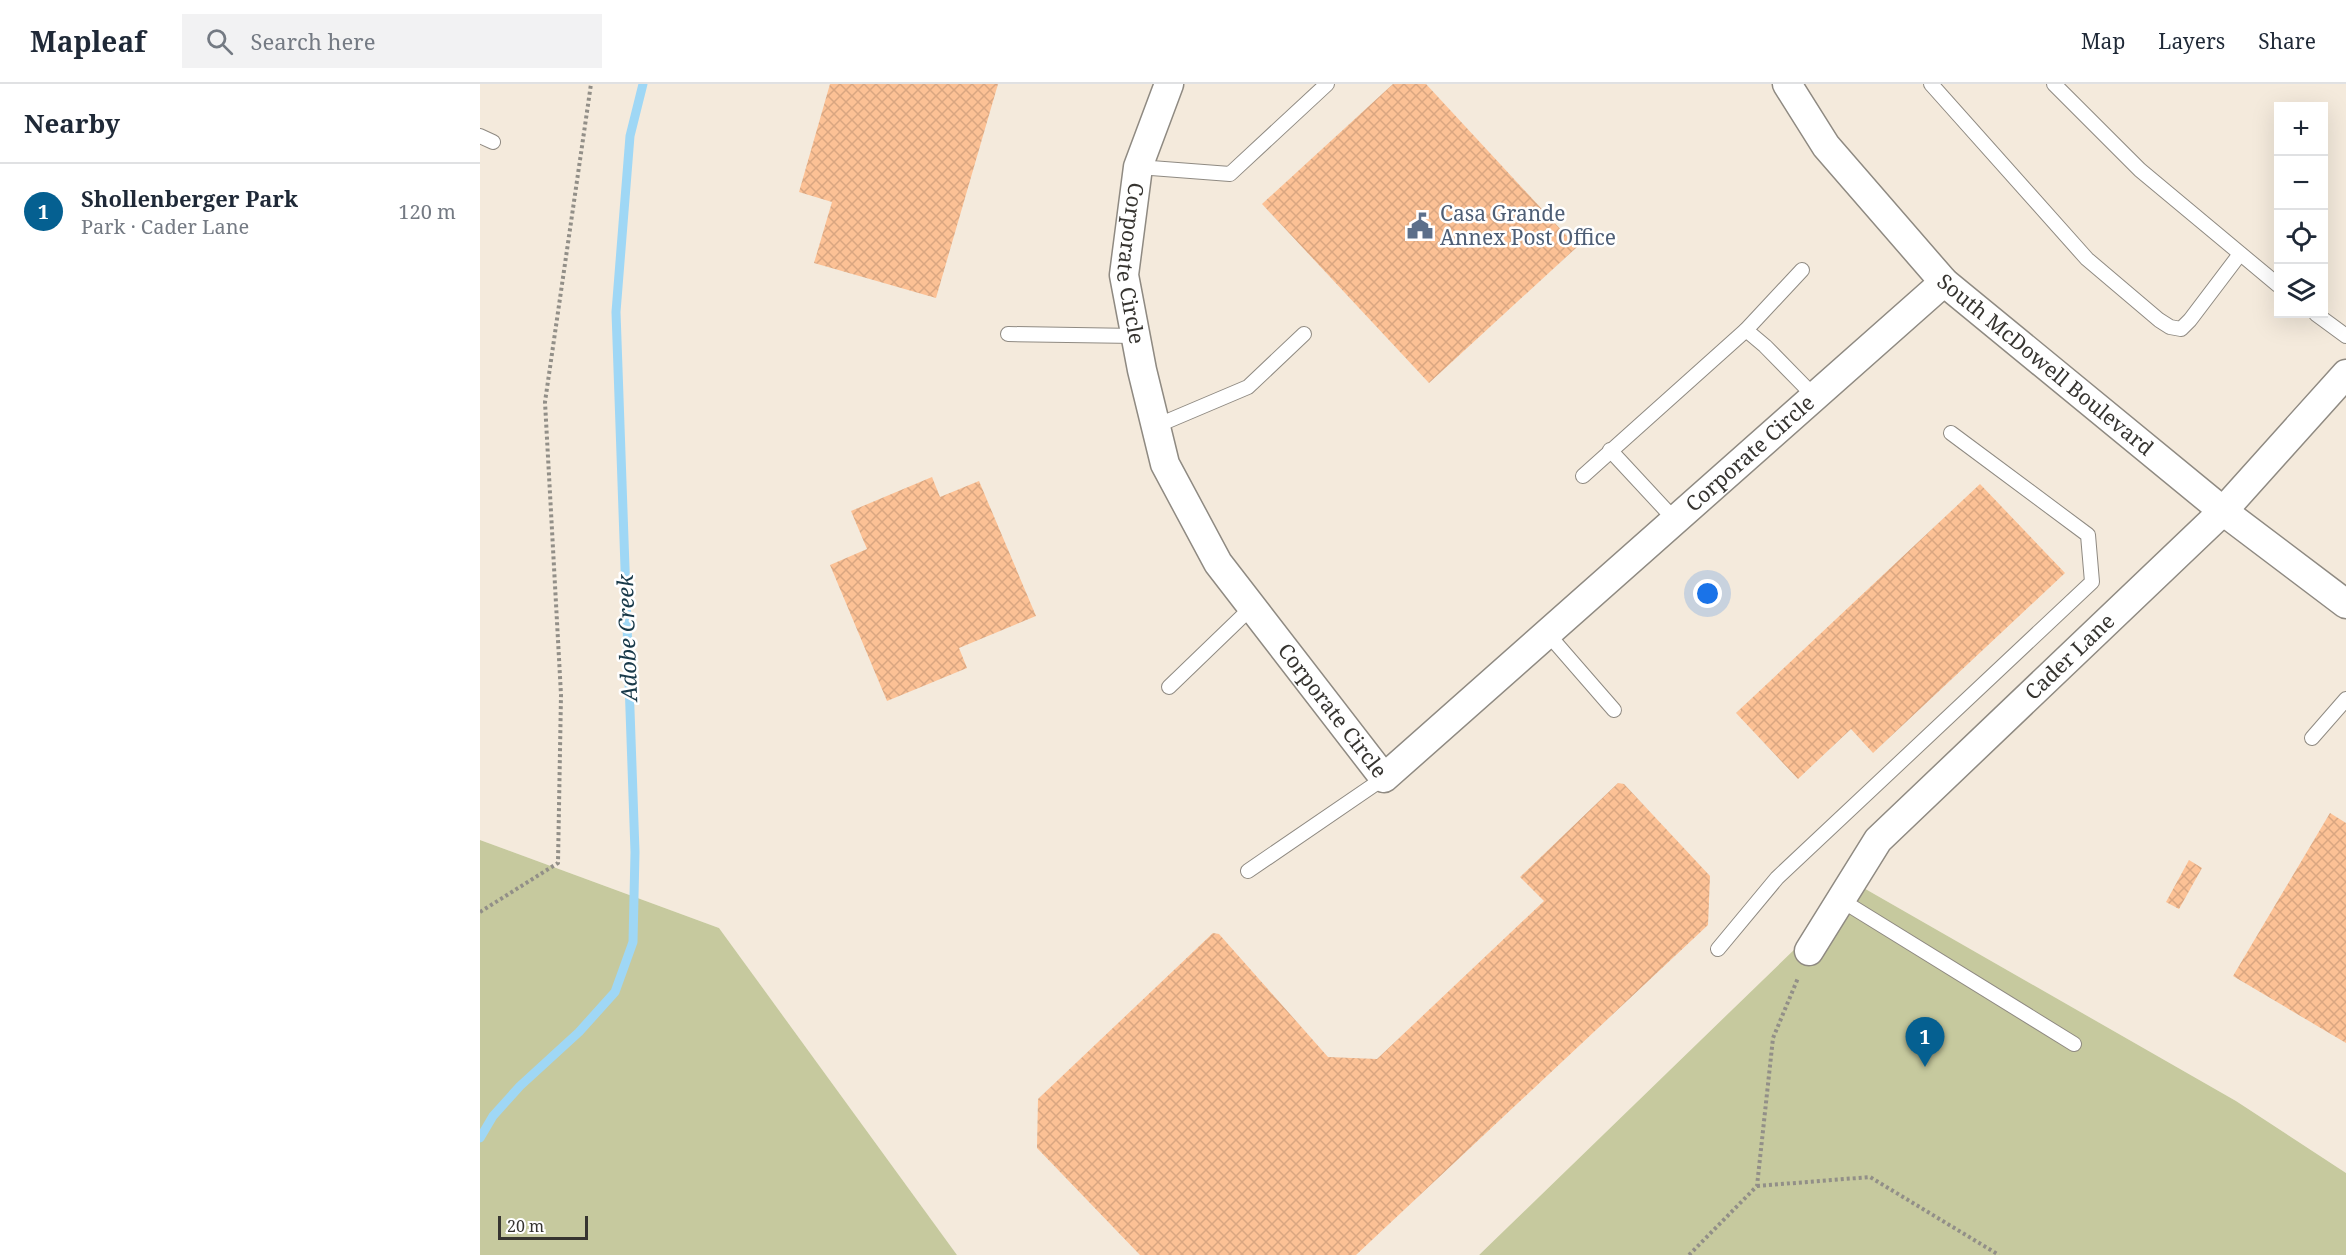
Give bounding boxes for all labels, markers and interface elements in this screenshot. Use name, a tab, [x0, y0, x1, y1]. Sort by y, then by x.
search box	[182, 14, 602, 68]
text: Mapleaf	[30, 22, 146, 60]
icon: search	[203, 25, 236, 58]
text: Search here	[251, 26, 375, 56]
text: Map	[2081, 27, 2125, 55]
text: Layers	[2158, 27, 2225, 55]
text: Share	[2258, 27, 2316, 55]
map controls	[2274, 102, 2328, 318]
button: +	[2274, 102, 2328, 156]
text: Nearby	[24, 105, 120, 141]
button: −	[2274, 156, 2328, 210]
street label: Corporate Circle	[1110, 181, 1152, 346]
text: Shollenberger Park	[81, 183, 298, 213]
text: 1	[38, 198, 49, 225]
text: 120 m	[398, 198, 456, 225]
place label: Casa Grande Annex Post Office	[1440, 199, 1616, 251]
button: locate	[2274, 210, 2328, 264]
public building icon: Casa Grande Annex Post Office	[1405, 211, 1435, 241]
text: Park · Cader Lane	[81, 213, 249, 240]
button: layers	[2274, 264, 2328, 318]
street label: South McDowell Boulevard	[1932, 267, 2160, 461]
street label: Corporate Circle	[1679, 388, 1820, 517]
water label: Adobe Creek	[609, 572, 643, 704]
your location	[1693, 579, 1722, 608]
street label: Cader Lane	[2018, 607, 2120, 706]
street label: Corporate Circle	[1272, 637, 1394, 783]
pin: 1	[1906, 1018, 1944, 1067]
scale bar	[498, 1213, 588, 1240]
text: 20 m	[507, 1215, 544, 1237]

